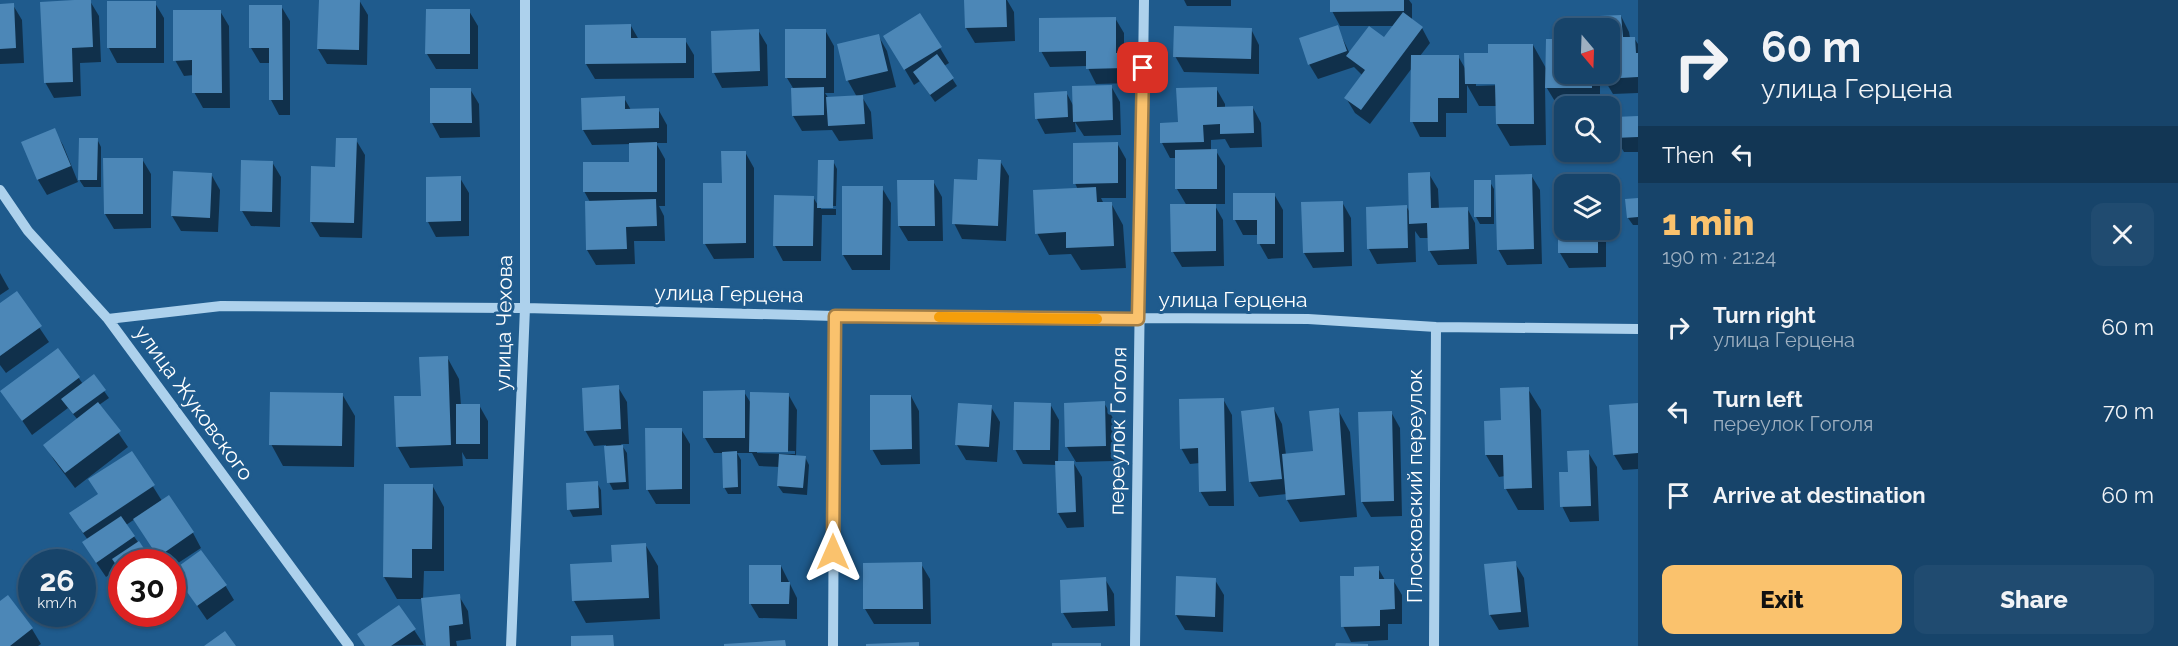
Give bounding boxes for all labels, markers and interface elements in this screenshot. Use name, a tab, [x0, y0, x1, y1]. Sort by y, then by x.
north arrow	[1554, 18, 1620, 84]
map controls	[1554, 18, 1620, 240]
text: 60 m	[1761, 23, 1861, 72]
icon: right	[1662, 24, 1740, 102]
pin	[1117, 42, 1168, 93]
icon: arrive	[1126, 51, 1159, 84]
text: улица Герцена	[1761, 73, 1953, 104]
button: search	[1554, 96, 1620, 162]
icon: left	[1726, 138, 1759, 171]
text: Then	[1662, 142, 1714, 168]
button: layers	[1554, 174, 1620, 240]
text: 1 min	[1662, 201, 1754, 243]
button: close	[2091, 203, 2154, 266]
text: 190 m · 21:24	[1662, 245, 1776, 269]
street label: улица Чехова	[490, 255, 517, 391]
street label: улица Герцена	[654, 280, 804, 307]
street label: улица Герцена	[1158, 287, 1308, 312]
text: Turn right	[1713, 302, 1816, 328]
icon: right	[1662, 311, 1695, 344]
text: 60 m	[2101, 314, 2154, 340]
street label: улица Жуковского	[130, 320, 259, 485]
text: улица Герцена	[1713, 328, 1855, 352]
street label: переулок Гоголя	[1104, 347, 1131, 515]
street label: Плосковский переулок	[1402, 369, 1427, 603]
text: Turn left	[1713, 386, 1803, 412]
icon: left	[1662, 395, 1695, 428]
text: 70 m	[2103, 398, 2154, 424]
text: переулок Гоголя	[1713, 412, 1873, 436]
icon: arrive	[1662, 479, 1695, 512]
text: Arrive at destination	[1713, 482, 1926, 508]
text: 60 m	[2101, 482, 2154, 508]
position arrow	[801, 520, 865, 584]
speed limit sign: 30	[108, 549, 186, 627]
text: 26	[39, 563, 75, 598]
button: Exit	[1662, 565, 1902, 634]
button: Share	[1914, 565, 2154, 634]
text: km/h	[37, 594, 77, 612]

